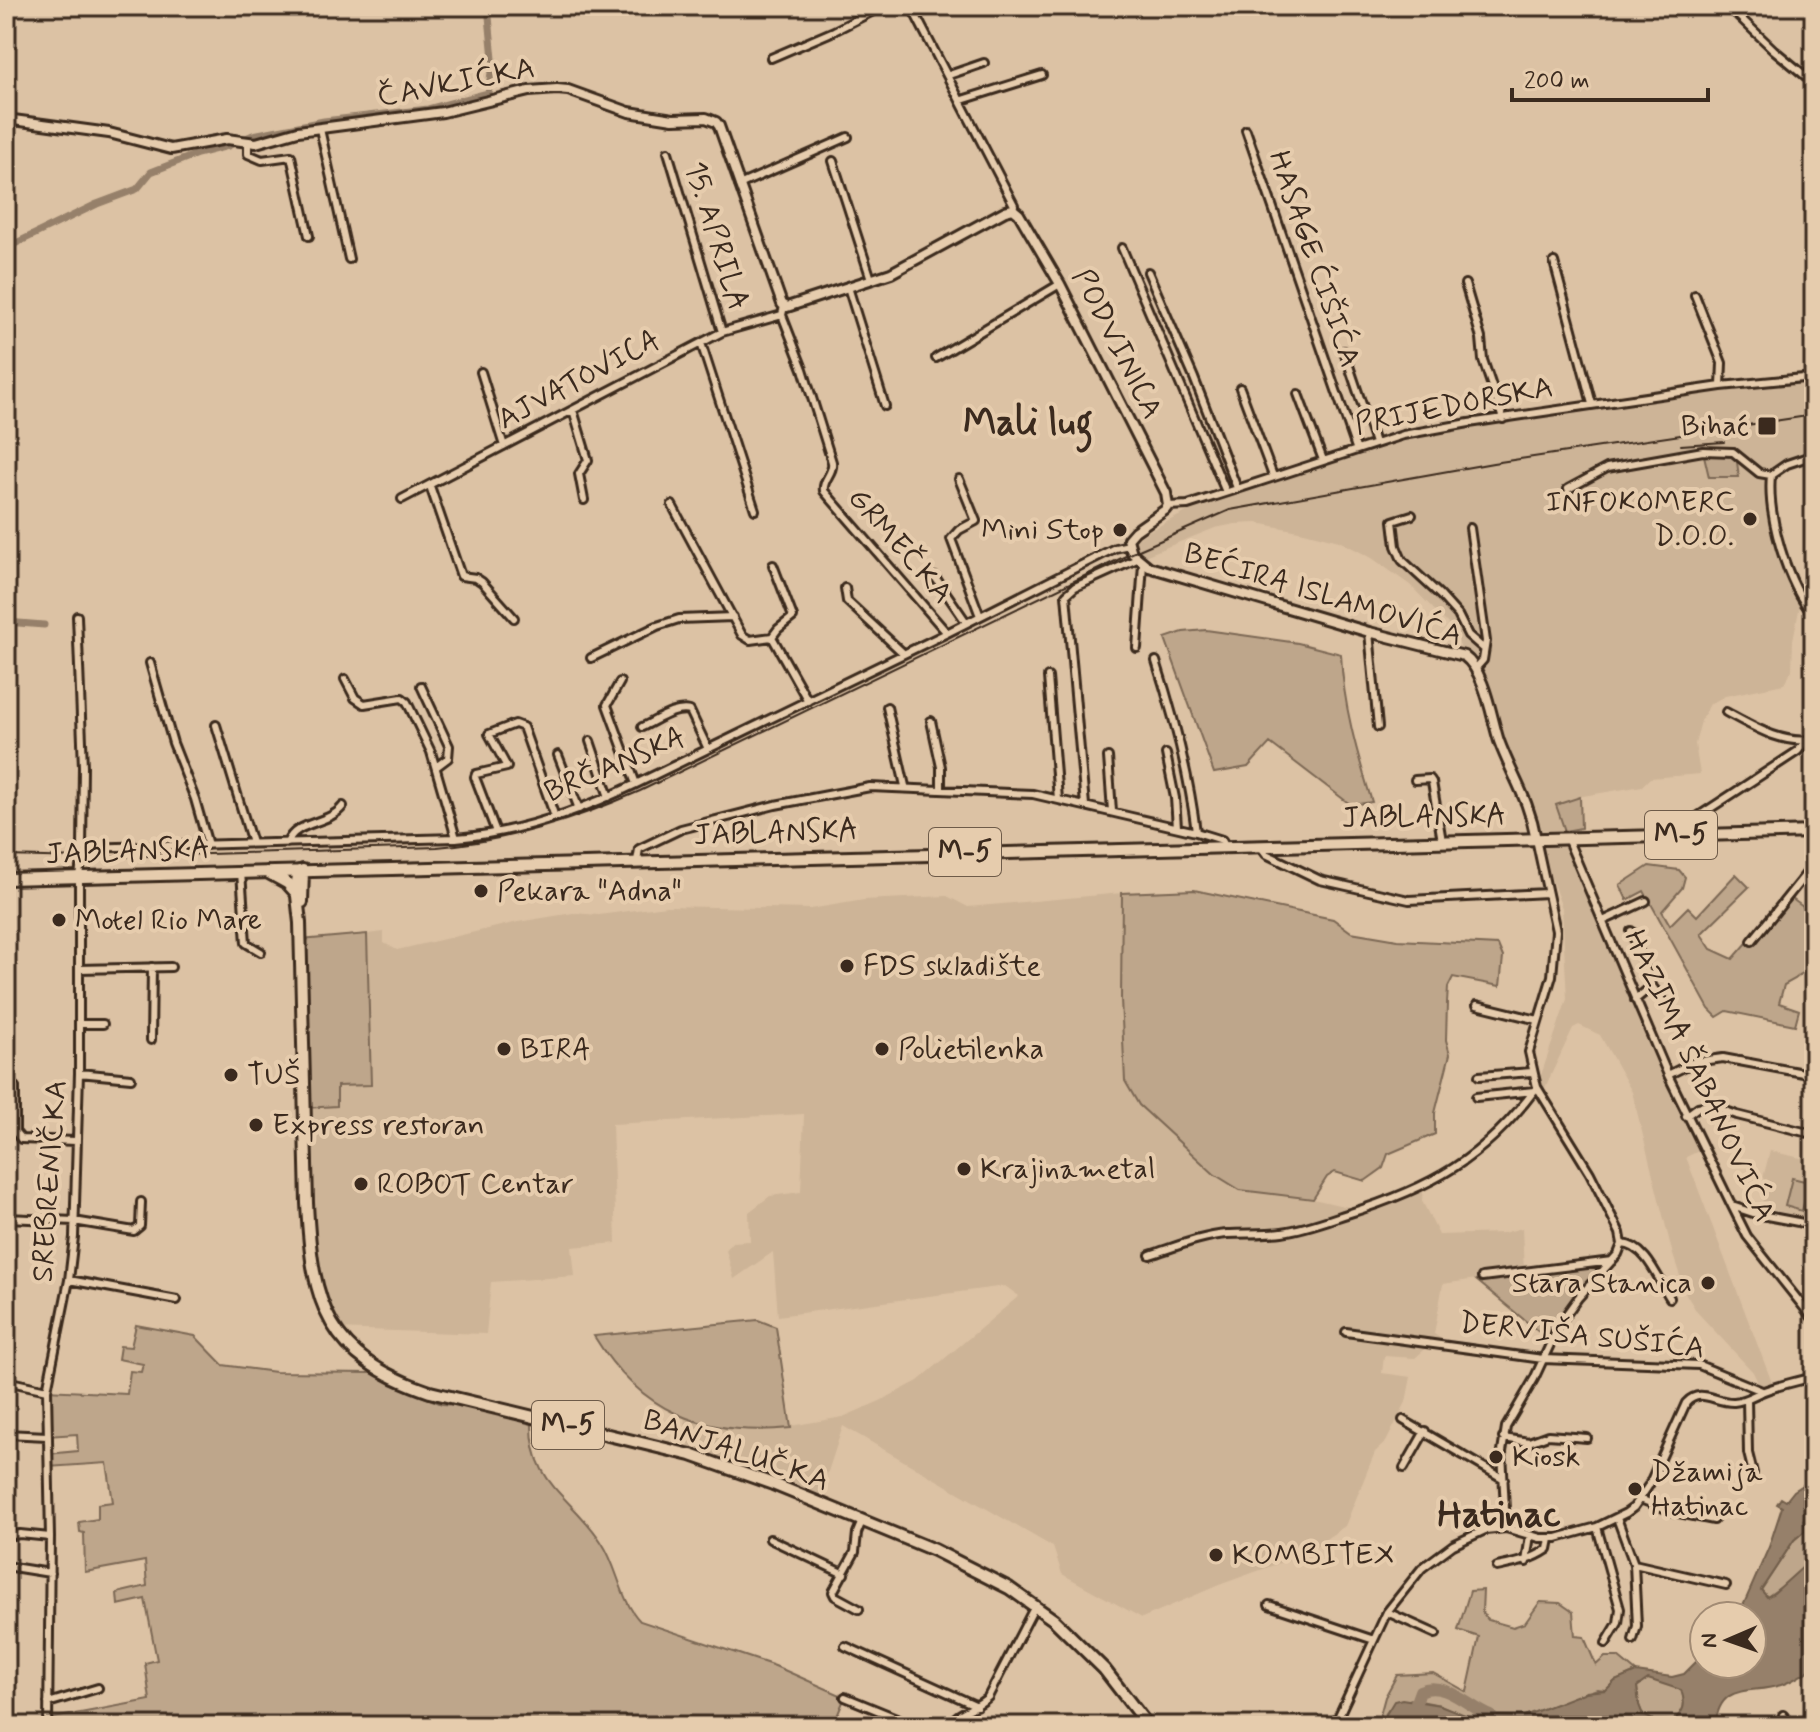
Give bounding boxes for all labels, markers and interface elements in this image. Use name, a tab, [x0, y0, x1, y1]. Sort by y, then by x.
street label: ČAVKIĆKA	[374, 49, 538, 117]
scale bar	[1512, 52, 1708, 102]
text: 200 m	[1524, 66, 1590, 97]
street label: HASAGE ĆIŠIĆA	[1259, 146, 1369, 372]
street label: 15. APRILA	[675, 157, 757, 315]
street label: PODVINICA	[1063, 262, 1171, 426]
street label: AJVATOVICA	[491, 321, 667, 439]
street label: PRIJEDORSKA	[1352, 368, 1556, 444]
district label: Mali lug	[963, 399, 1093, 453]
place label: Bihać	[1681, 407, 1749, 446]
marker: Bihać	[1756, 415, 1778, 437]
street label: GRMEČKA	[839, 480, 961, 612]
place label: INFOKOMERC D.O.O.	[1546, 483, 1734, 556]
marker: INFOKOMERC D.O.O.	[1741, 510, 1759, 528]
place label: Mini Stop	[981, 511, 1104, 550]
marker: Mini Stop	[1111, 521, 1129, 539]
street label: BEĆIRA ISLAMOVIĆA	[1179, 534, 1467, 656]
street label: BRČANSKA	[538, 718, 692, 812]
street label: JABLANSKA	[1341, 796, 1507, 838]
street label: JABLANSKA	[693, 811, 859, 855]
road number: M-5	[1645, 811, 1717, 859]
road number: M-5	[929, 828, 1001, 876]
street label: JABLANSKA	[45, 830, 211, 874]
place label: Pekara "Adna"	[497, 872, 682, 911]
marker: Pekara "Adna"	[472, 882, 490, 900]
place label: Motel Rio Mare	[75, 901, 262, 940]
marker: Motel Rio Mare	[50, 911, 68, 929]
street label: HAZIMA ŠABANOVIĆA	[1614, 924, 1784, 1228]
place label: FDS skladište	[863, 947, 1041, 986]
marker: FDS skladište	[838, 957, 856, 975]
place label: BIRA	[520, 1030, 591, 1069]
place label: Polietilenka	[898, 1030, 1044, 1069]
marker: BIRA	[495, 1040, 513, 1058]
marker: Polietilenka	[873, 1040, 891, 1058]
place label: TUŠ	[247, 1056, 301, 1095]
marker: TUŠ	[222, 1066, 240, 1084]
street label: SREBRENIČKA	[23, 1079, 77, 1283]
place label: Express restoran	[272, 1106, 485, 1145]
marker: Express restoran	[247, 1116, 265, 1134]
place label: Krajinametal	[980, 1150, 1155, 1189]
marker: Krajinametal	[955, 1160, 973, 1178]
place label: ROBOT Centar	[377, 1165, 574, 1204]
marker: ROBOT Centar	[352, 1175, 370, 1193]
place label: Stara Stanica	[1512, 1264, 1692, 1303]
marker: Stara Stanica	[1699, 1274, 1717, 1292]
street label: DERVIŠA SUŠIĆA	[1457, 1304, 1707, 1368]
road number: M-5	[532, 1401, 604, 1449]
street label: BANJALUČKA	[638, 1401, 834, 1501]
place label: Kiosk	[1512, 1438, 1581, 1477]
marker: Kiosk	[1487, 1448, 1505, 1466]
place label: Džamija Hatinac	[1651, 1453, 1764, 1526]
marker: Džamija Hatinac	[1626, 1480, 1644, 1498]
district label: Hatinac	[1437, 1491, 1561, 1540]
place label: KOMBITEX	[1232, 1536, 1395, 1575]
marker: KOMBITEX	[1207, 1546, 1225, 1564]
north arrow	[1688, 1600, 1768, 1680]
text: N	[1696, 1633, 1724, 1648]

